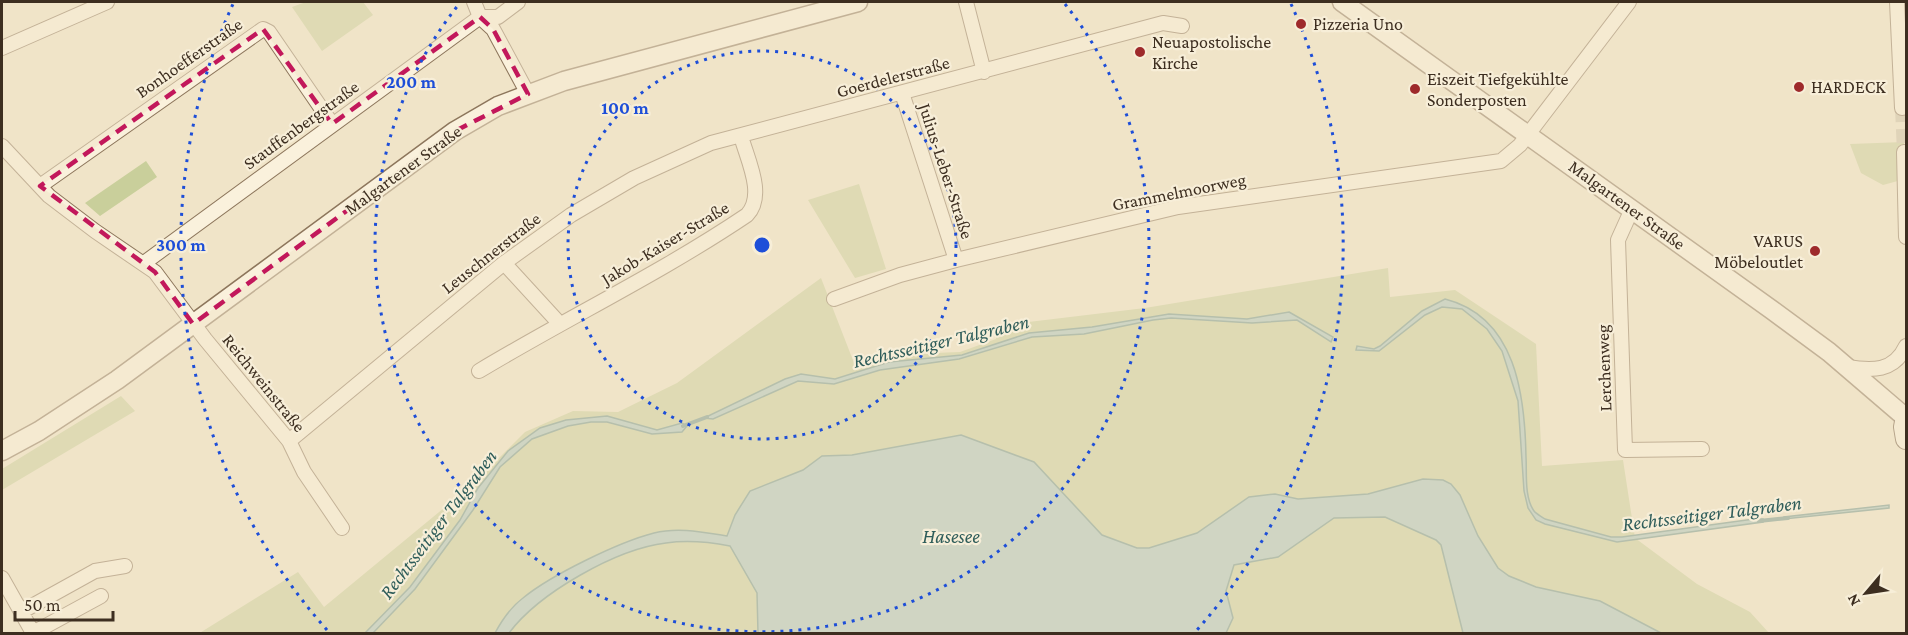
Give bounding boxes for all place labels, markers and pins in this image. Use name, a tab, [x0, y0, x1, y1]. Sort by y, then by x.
place label: Pizzeria Uno	[1313, 14, 1403, 34]
marker: Pizzeria Uno	[1294, 17, 1308, 31]
place label: Neuapostolische Kirche	[1152, 32, 1271, 73]
marker: Neuapostolische Kirche	[1133, 45, 1147, 59]
place label: Eiszeit Tiefgekühlte Sonderposten	[1427, 69, 1569, 110]
place label: HARDECK	[1811, 77, 1886, 97]
marker: HARDECK	[1792, 80, 1806, 94]
marker: Eiszeit Tiefgekühlte Sonderposten	[1408, 82, 1422, 96]
place label: VARUS Möbeloutlet	[1714, 231, 1804, 272]
centre of rings	[752, 235, 772, 255]
marker: VARUS Möbeloutlet	[1808, 244, 1822, 258]

